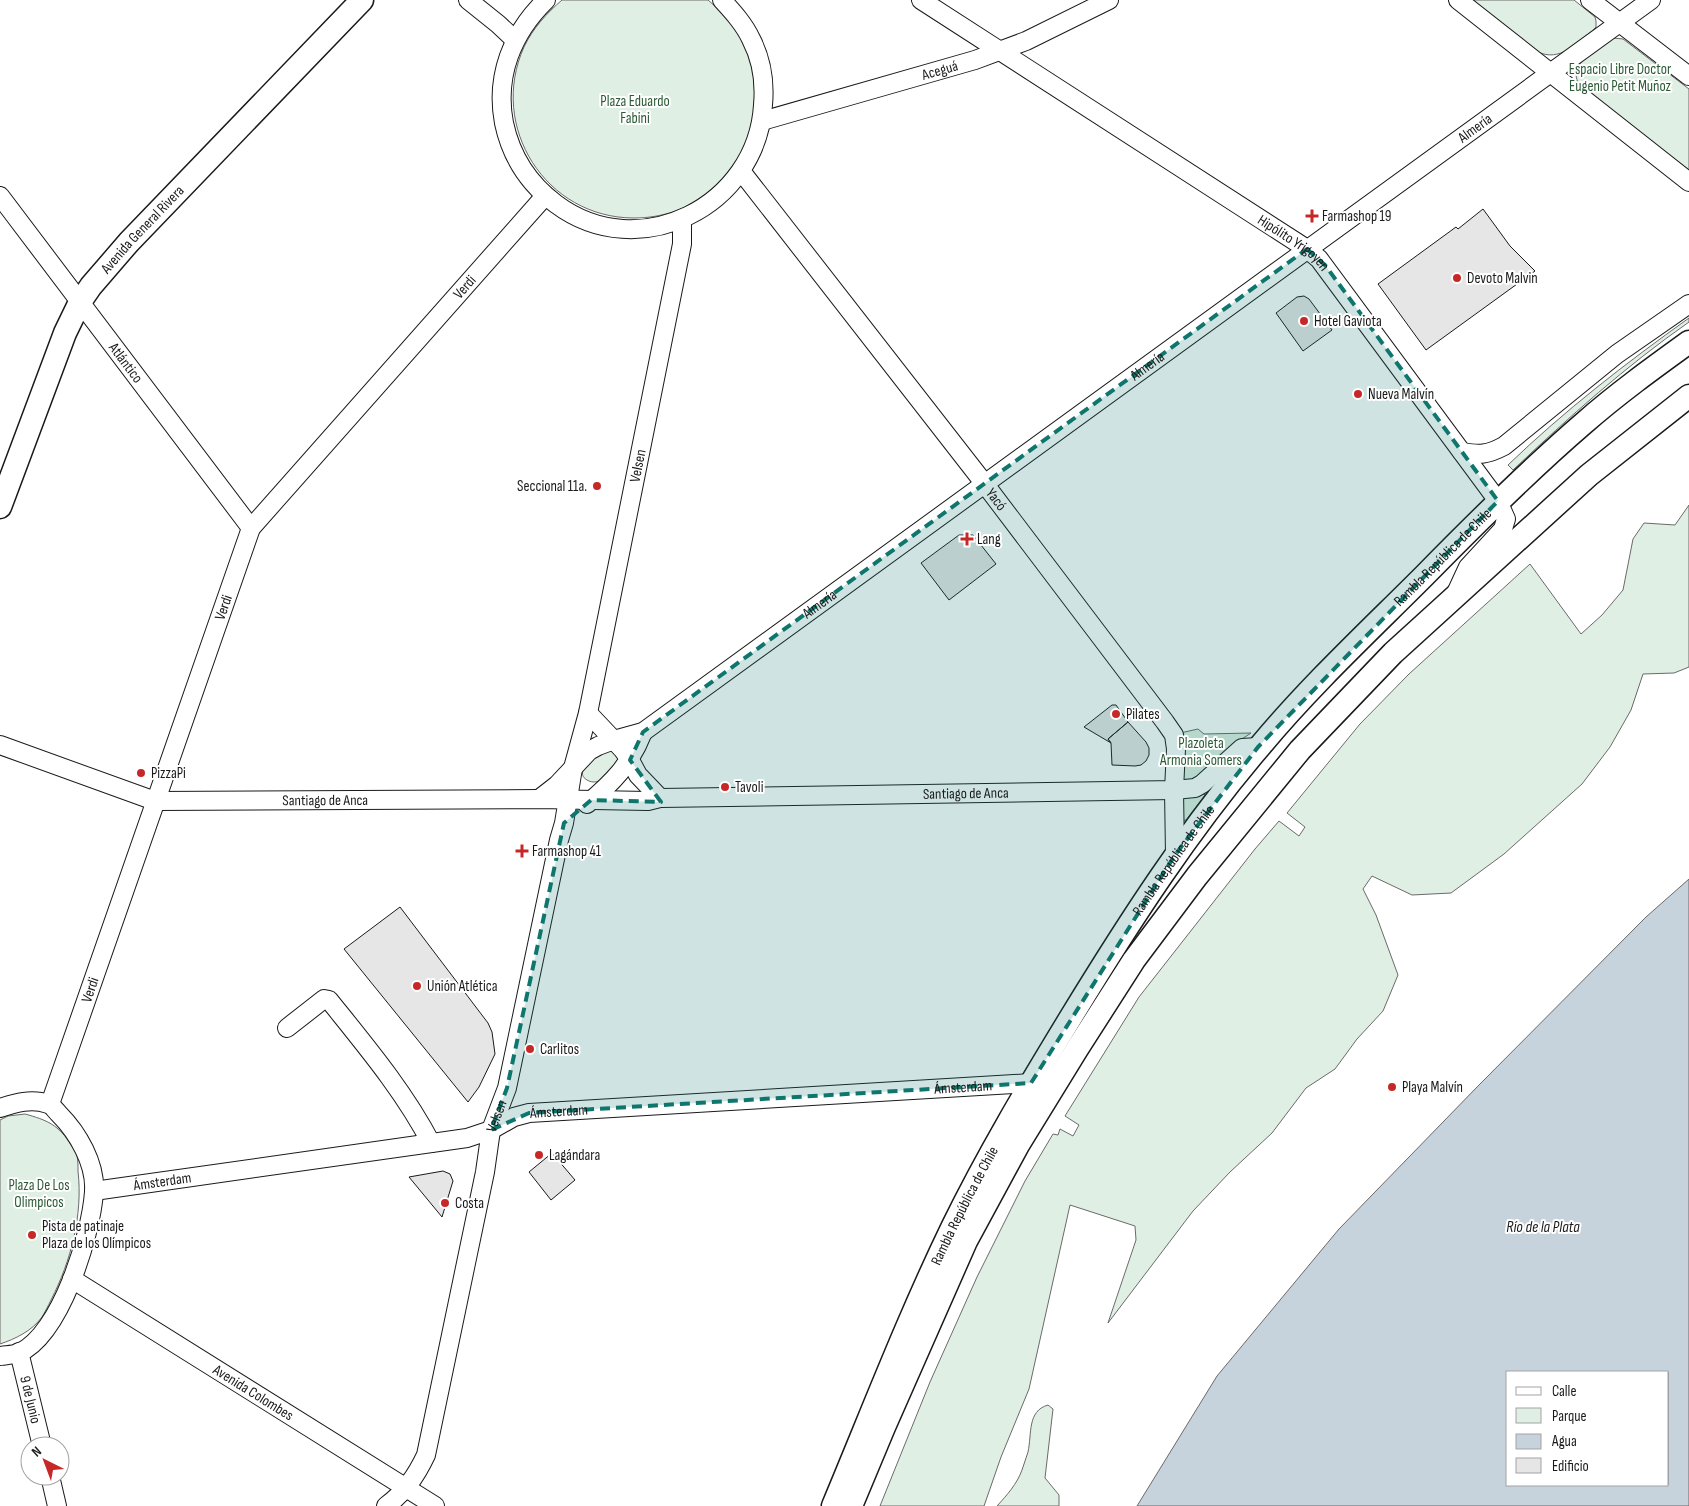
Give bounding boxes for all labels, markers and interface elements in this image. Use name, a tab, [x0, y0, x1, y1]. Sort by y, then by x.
street label: Aceguá	[919, 56, 960, 85]
park label: Espacio Libre Doctor Eugenio Petit Muñoz	[1569, 60, 1672, 96]
park label: Plaza Eduardo Fabini	[600, 92, 670, 128]
street label: Almería	[1453, 109, 1496, 147]
street label: Avenida General Rivera	[96, 181, 188, 278]
place label: Farmashop 19	[1322, 207, 1391, 226]
street label: Hipólito Yrigoyen	[1254, 210, 1334, 275]
marker: Farmashop 19	[1306, 210, 1318, 222]
place label: Devoto Malvin	[1467, 269, 1538, 288]
street label: Verdi	[449, 271, 480, 303]
marker: Devoto Malvin	[1451, 272, 1463, 284]
place label: Hotel Gaviota	[1314, 312, 1382, 331]
marker: Hotel Gaviota	[1298, 315, 1310, 327]
street label: Atlántico	[104, 338, 147, 387]
street label: Almería	[1125, 347, 1168, 385]
place label: Nueva Malvín	[1368, 385, 1434, 404]
marker: Nueva Malvín	[1352, 388, 1364, 400]
street label: Velsen	[625, 448, 650, 484]
place label: Seccional 11a.	[517, 477, 587, 496]
marker: Seccional 11a.	[591, 480, 603, 492]
street label: Yacó	[982, 484, 1011, 515]
street label: Rambla República de Chile	[1390, 504, 1495, 610]
place label: Lang	[977, 530, 1001, 549]
marker: Lang	[961, 533, 973, 545]
street label: Almería	[798, 585, 841, 623]
street label: Verdi	[210, 592, 237, 623]
place label: Pilates	[1126, 705, 1160, 724]
marker: Pilates	[1110, 708, 1122, 720]
park label: Plazoleta Armonia Somers	[1159, 734, 1242, 770]
place label: PizzaPi	[151, 764, 186, 783]
marker: PizzaPi	[135, 767, 147, 779]
place label: Tavoli	[735, 778, 764, 797]
marker: Tavoli	[719, 781, 731, 793]
street label: Santiago de Anca	[923, 783, 1009, 803]
street label: Santiago de Anca	[282, 790, 368, 810]
street label: Rambla República de Chile	[1128, 801, 1219, 919]
place label: Farmashop 41	[532, 842, 602, 861]
marker: Farmashop 41	[516, 845, 528, 857]
street label: Verdi	[77, 974, 103, 1005]
place label: Unión Atlética	[427, 977, 498, 996]
marker: Unión Atlética	[411, 980, 423, 992]
place label: Carlitos	[540, 1040, 579, 1059]
marker: Carlitos	[524, 1043, 536, 1055]
street label: Ámsterdam	[933, 1076, 993, 1098]
place label: Playa Malvín	[1402, 1078, 1463, 1097]
marker: Playa Malvín	[1386, 1081, 1398, 1093]
street label: Velsen	[482, 1097, 511, 1135]
street label: Ámsterdam	[528, 1100, 588, 1122]
street label: Rambla República de Chile	[926, 1143, 1002, 1268]
place label: Lagándara	[549, 1146, 600, 1165]
marker: Lagándara	[533, 1149, 545, 1161]
street label: Ámsterdam	[131, 1168, 192, 1195]
park label: Plaza De Los Olimpicos	[8, 1176, 70, 1212]
place label: Costa	[455, 1194, 484, 1213]
marker: Costa	[439, 1197, 451, 1209]
place label: Pista de patinaje Plaza de los Olímpicos	[42, 1217, 151, 1253]
water label: Río de la Plata	[1506, 1218, 1580, 1237]
marker: Pista de patinaje Plaza de los Olímpicos	[26, 1229, 38, 1241]
street label: Avenida Colombes	[209, 1360, 297, 1425]
legend	[1506, 1371, 1669, 1486]
street label: 9 de Junio	[16, 1374, 46, 1425]
text: Calle	[1552, 1382, 1576, 1401]
text: Parque	[1552, 1407, 1587, 1426]
text: Agua	[1551, 1432, 1577, 1451]
north arrow	[20, 1436, 70, 1486]
text: N	[28, 1443, 45, 1461]
text: Edificio	[1552, 1457, 1589, 1476]

